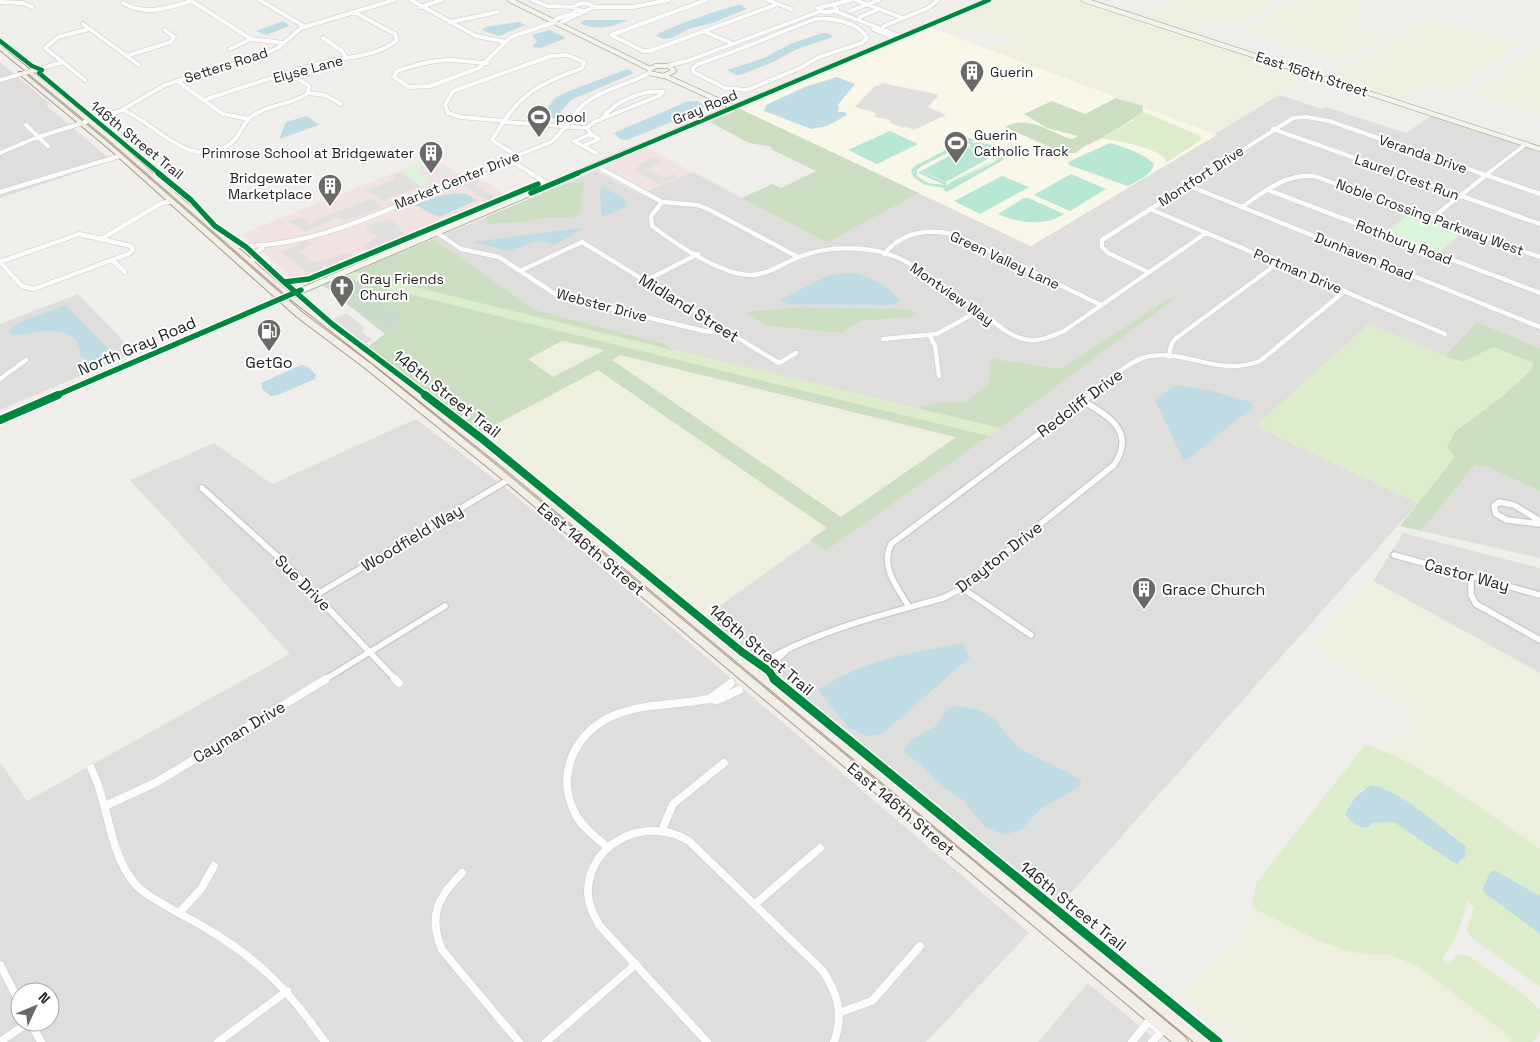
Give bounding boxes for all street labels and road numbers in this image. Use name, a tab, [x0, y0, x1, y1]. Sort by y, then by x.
street label: Setters Road	[182, 43, 270, 87]
street label: East 156th Street	[1253, 47, 1371, 101]
street label: Elyse Lane	[271, 51, 345, 87]
street label: Gray Road	[670, 85, 740, 129]
street label: 146th Street Trail	[87, 97, 187, 183]
street label: Veranda Drive	[1376, 130, 1470, 178]
street label: Montfort Drive	[1155, 142, 1247, 210]
street label: Market Center Drive	[392, 147, 522, 213]
street label: Laurel Crest Run	[1352, 150, 1462, 204]
street label: Noble Crossing Parkway West	[1334, 175, 1526, 259]
street label: Rothbury Road	[1353, 215, 1455, 269]
street label: Green Valley Lane	[947, 227, 1063, 293]
street label: Dunhaven Road	[1312, 228, 1416, 284]
street label: Portman Drive	[1251, 244, 1345, 298]
street label: Montview Way	[907, 259, 997, 329]
street label: Midland Street	[635, 269, 743, 347]
street label: Webster Drive	[555, 284, 649, 326]
street label: North Gray Road	[75, 312, 199, 380]
street label: 146th Street Trail	[389, 345, 505, 443]
street label: Redcliff Drive	[1033, 364, 1127, 442]
street label: East 146th Street	[533, 498, 649, 600]
street label: Woodfield Way	[357, 499, 467, 577]
street label: Drayton Drive	[951, 517, 1047, 597]
street label: Sue Drive	[270, 550, 336, 616]
street label: Castor Way	[1422, 554, 1512, 596]
street label: 146th Street Trail	[704, 600, 818, 700]
street label: Cayman Drive	[189, 696, 289, 768]
street label: East 146th Street	[843, 758, 959, 860]
street label: 146th Street Trail	[1015, 857, 1131, 955]

